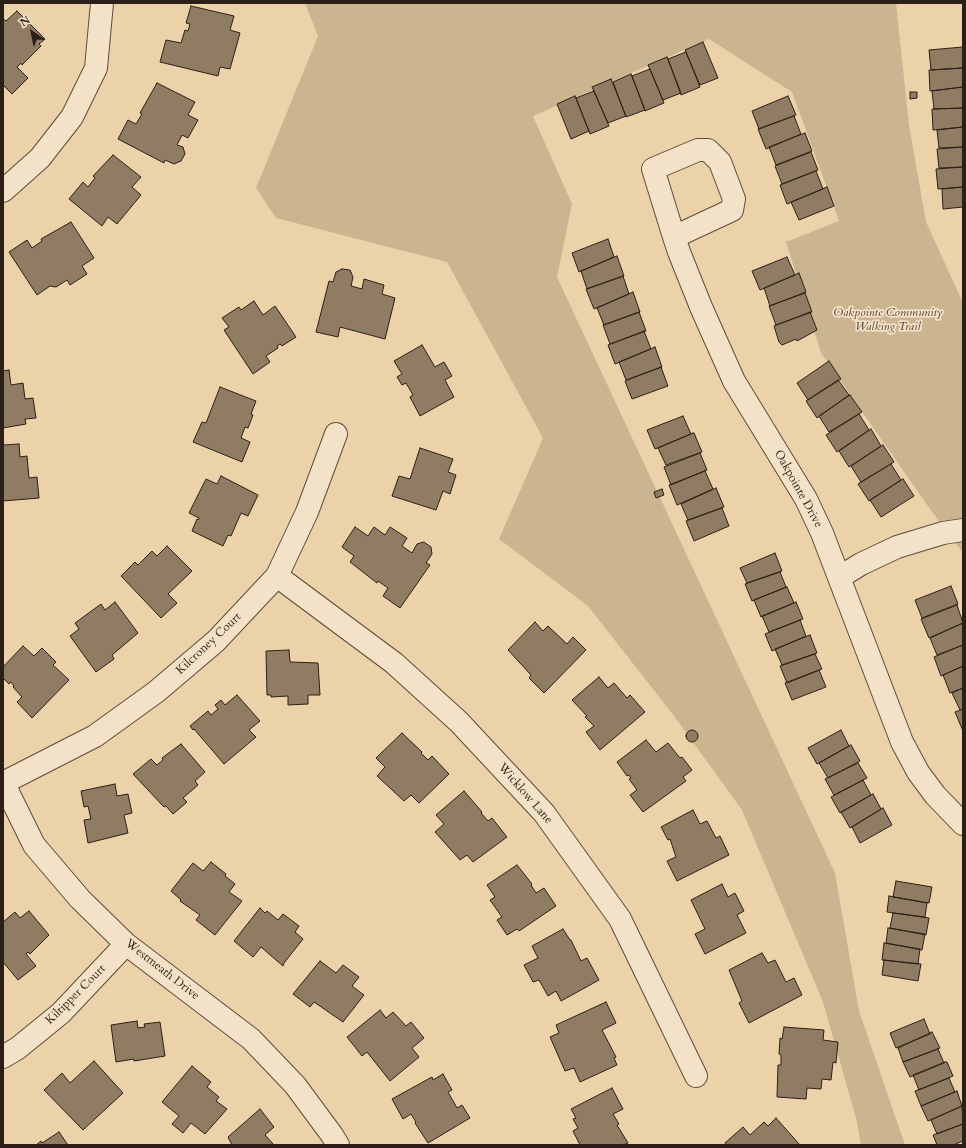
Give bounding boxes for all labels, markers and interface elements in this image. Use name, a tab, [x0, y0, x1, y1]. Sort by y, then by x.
north arrow	[12, 12, 52, 52]
text: N	[17, 13, 33, 30]
park label: Oakpointe Community Walking Trail	[833, 306, 943, 334]
street label: Oakpointe Drive	[771, 448, 825, 530]
street label: Kilcroney Court	[173, 610, 245, 678]
street label: Wicklow Lane	[495, 761, 555, 827]
street label: Westmeath Drive	[122, 937, 202, 1003]
street label: Kiltipper Court	[43, 962, 109, 1028]

